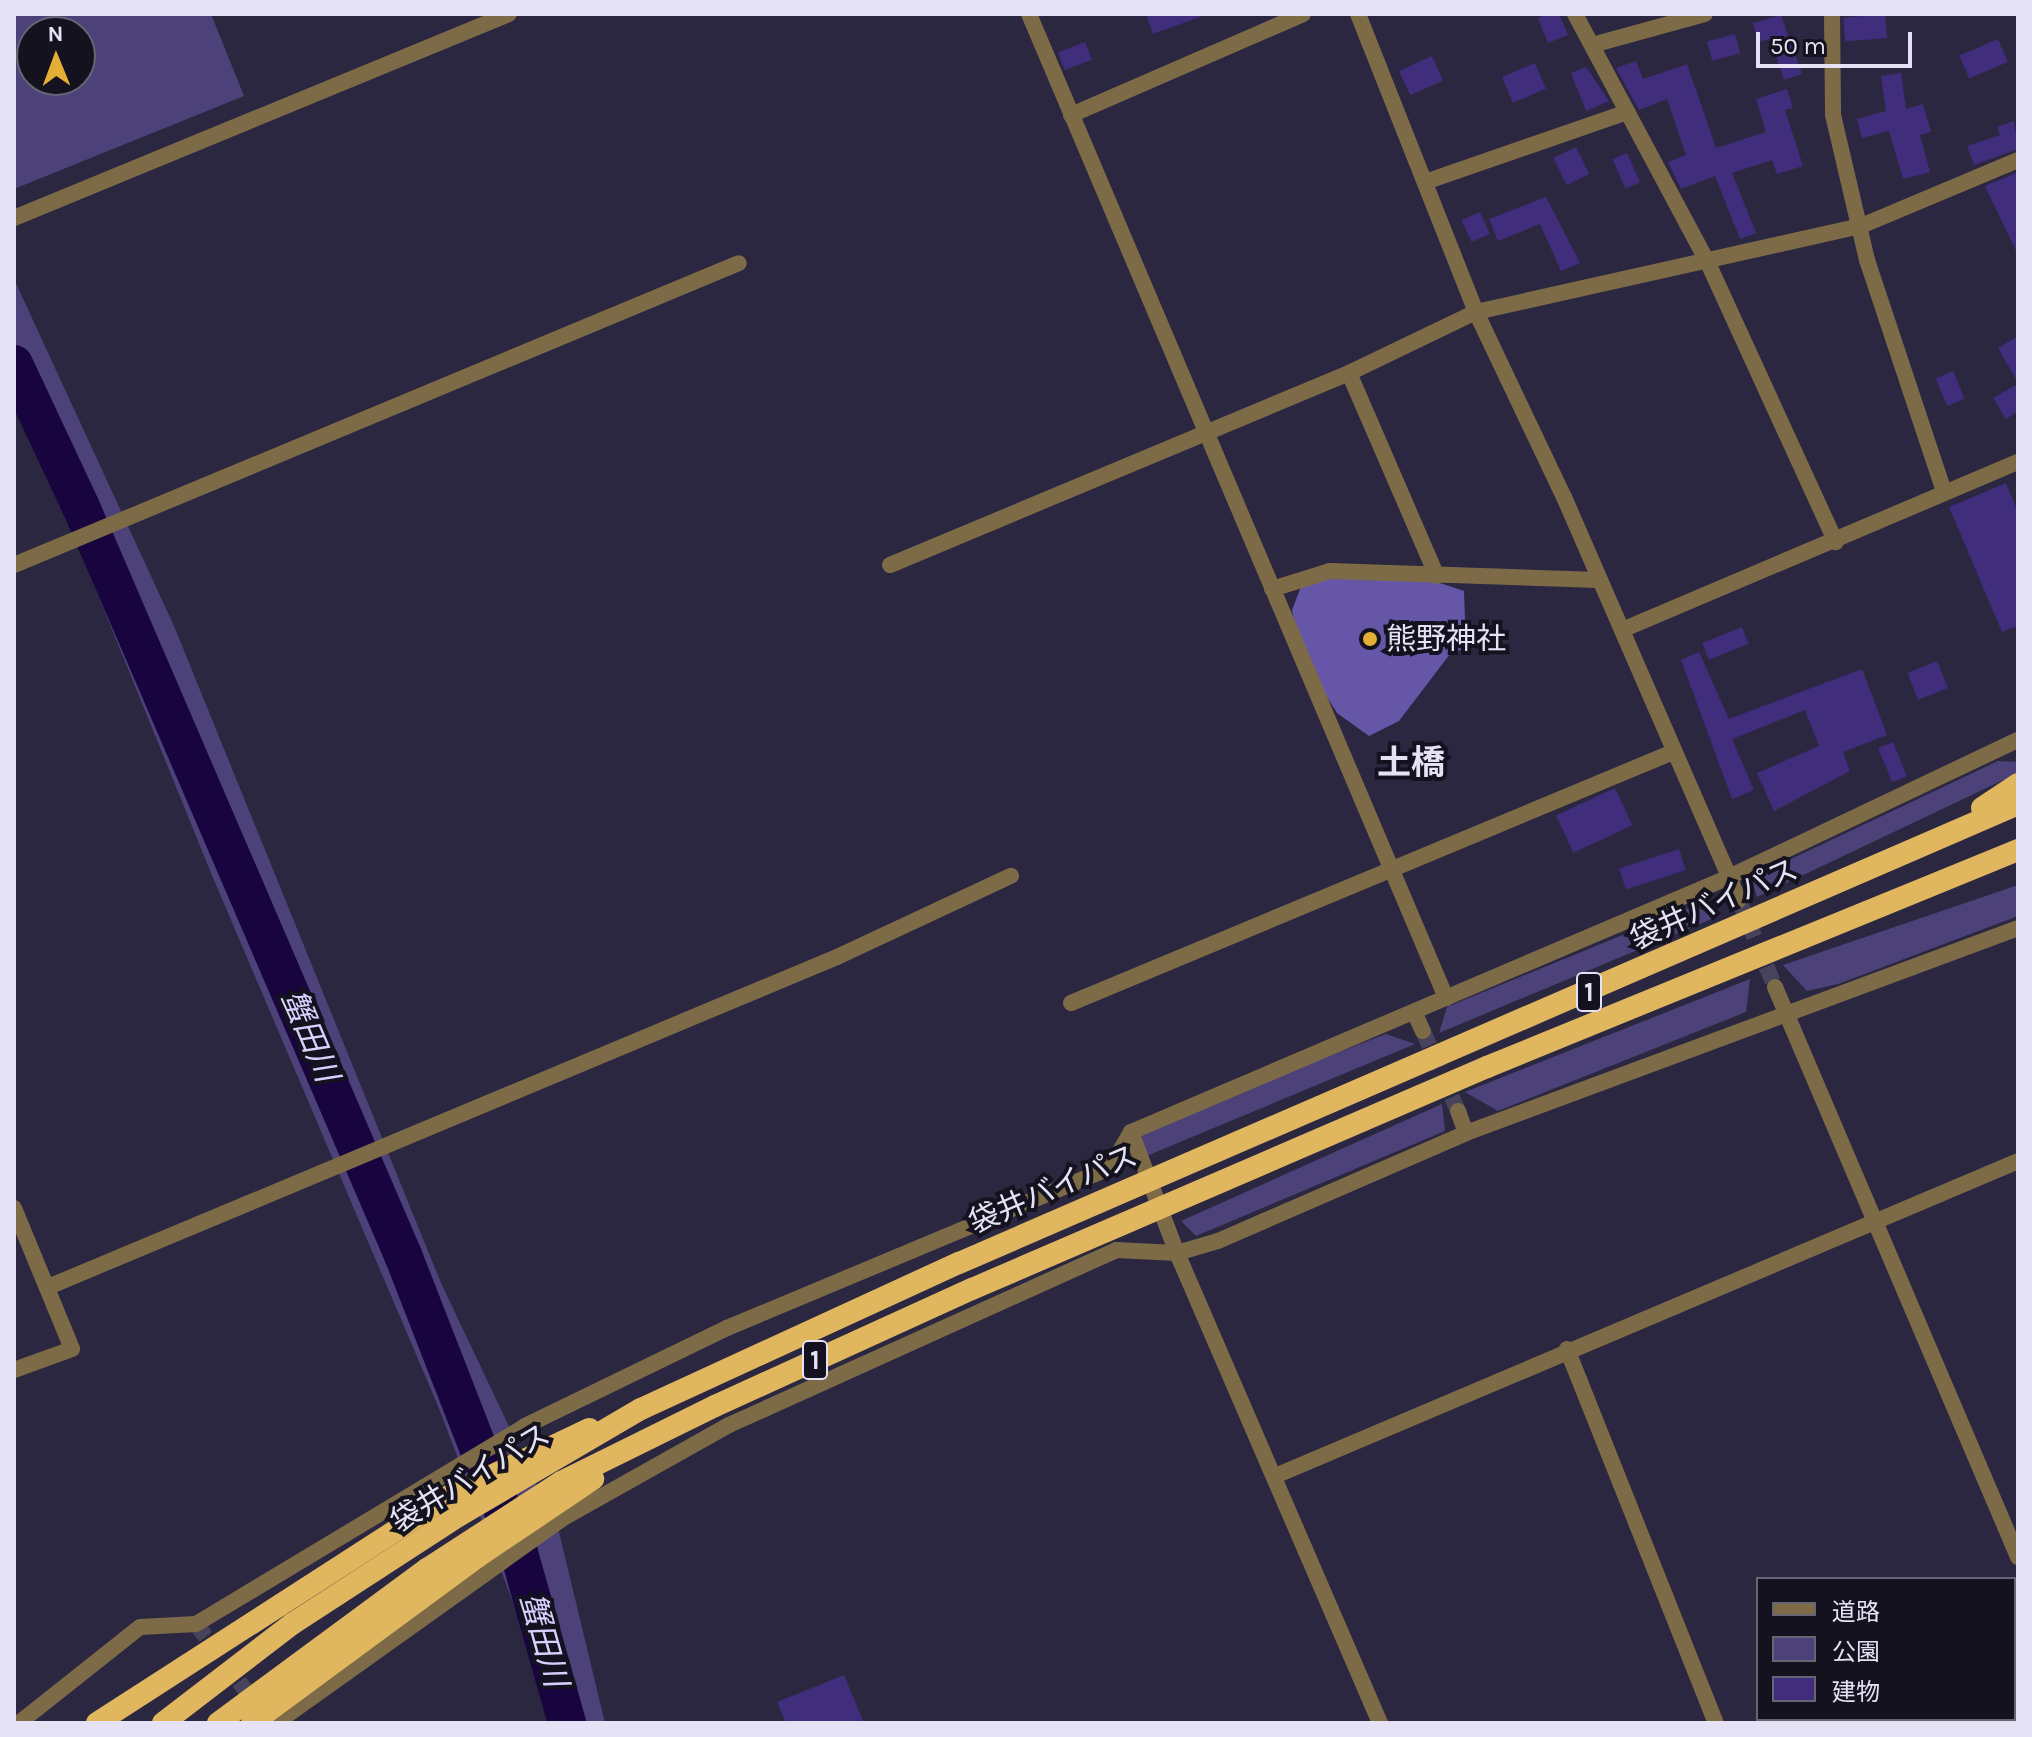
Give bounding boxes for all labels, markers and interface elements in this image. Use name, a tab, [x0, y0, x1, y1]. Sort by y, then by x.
north arrow	[16, 16, 96, 96]
scale bar	[1760, 16, 1916, 66]
text: N	[47, 21, 64, 47]
text: 50 m	[1770, 32, 1826, 60]
place label: 熊野神社	[1386, 621, 1506, 657]
marker: 熊野神社	[1361, 630, 1379, 648]
district label: 土橋	[1377, 744, 1445, 784]
street label: 袋井バイパス	[1624, 851, 1804, 957]
road number: 1	[1575, 968, 1603, 1016]
water label: 蟹田川	[273, 984, 345, 1088]
street label: 袋井バイパス	[963, 1137, 1143, 1241]
road number: 1	[801, 1336, 829, 1384]
street label: 袋井バイパス	[384, 1416, 556, 1540]
legend	[1756, 1577, 2016, 1721]
water label: 蟹田川	[511, 1589, 575, 1691]
text: 道路	[1832, 1598, 1880, 1626]
text: 公園	[1832, 1638, 1880, 1666]
text: 建物	[1832, 1678, 1880, 1706]

